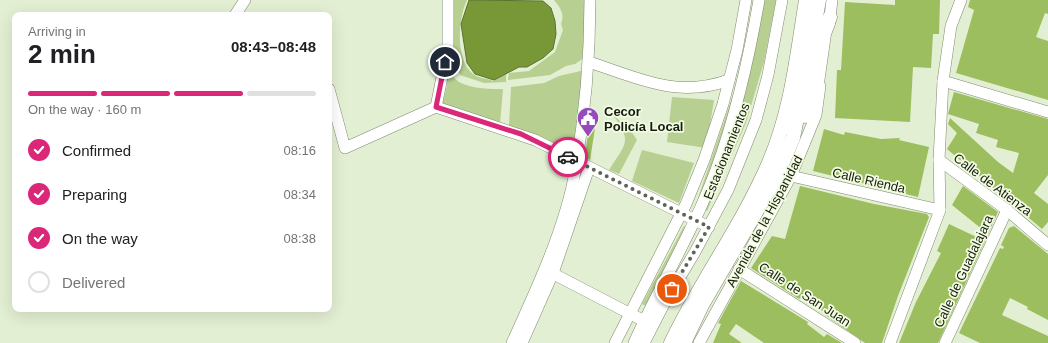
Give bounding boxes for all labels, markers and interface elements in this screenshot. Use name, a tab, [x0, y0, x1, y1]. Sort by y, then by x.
text: Arriving in	[28, 24, 86, 39]
text: 08:43–08:48	[231, 38, 316, 55]
text: 2 min	[28, 39, 96, 69]
pin	[428, 45, 462, 79]
icon: home	[434, 51, 456, 73]
street label: Estacionamientos	[700, 100, 753, 202]
text: On the way · 160 m	[28, 102, 141, 117]
place label: Cecor Policía Local	[604, 104, 683, 134]
public building icon: Cecor Policía Local	[575, 105, 601, 138]
courier	[548, 137, 588, 177]
icon: check	[28, 139, 50, 161]
text: Confirmed	[62, 142, 131, 159]
text: 08:16	[283, 143, 316, 158]
icon: car	[557, 146, 579, 168]
street label: Calle de Atienza	[951, 150, 1035, 219]
street label: Avenida de la Hispanidad	[723, 153, 806, 290]
street label: Calle Rienda	[831, 165, 908, 196]
icon: check	[28, 183, 50, 205]
text: Preparing	[62, 186, 127, 203]
text: 08:34	[283, 187, 316, 202]
street label: Calle de Guadalajara	[931, 212, 996, 330]
icon: check	[28, 227, 50, 249]
text: On the way	[62, 230, 138, 247]
text: 08:38	[283, 231, 316, 246]
street label: Calle de San Juan	[756, 259, 853, 330]
pin	[655, 272, 689, 306]
text: Delivered	[62, 274, 125, 291]
icon: bag	[661, 278, 683, 300]

